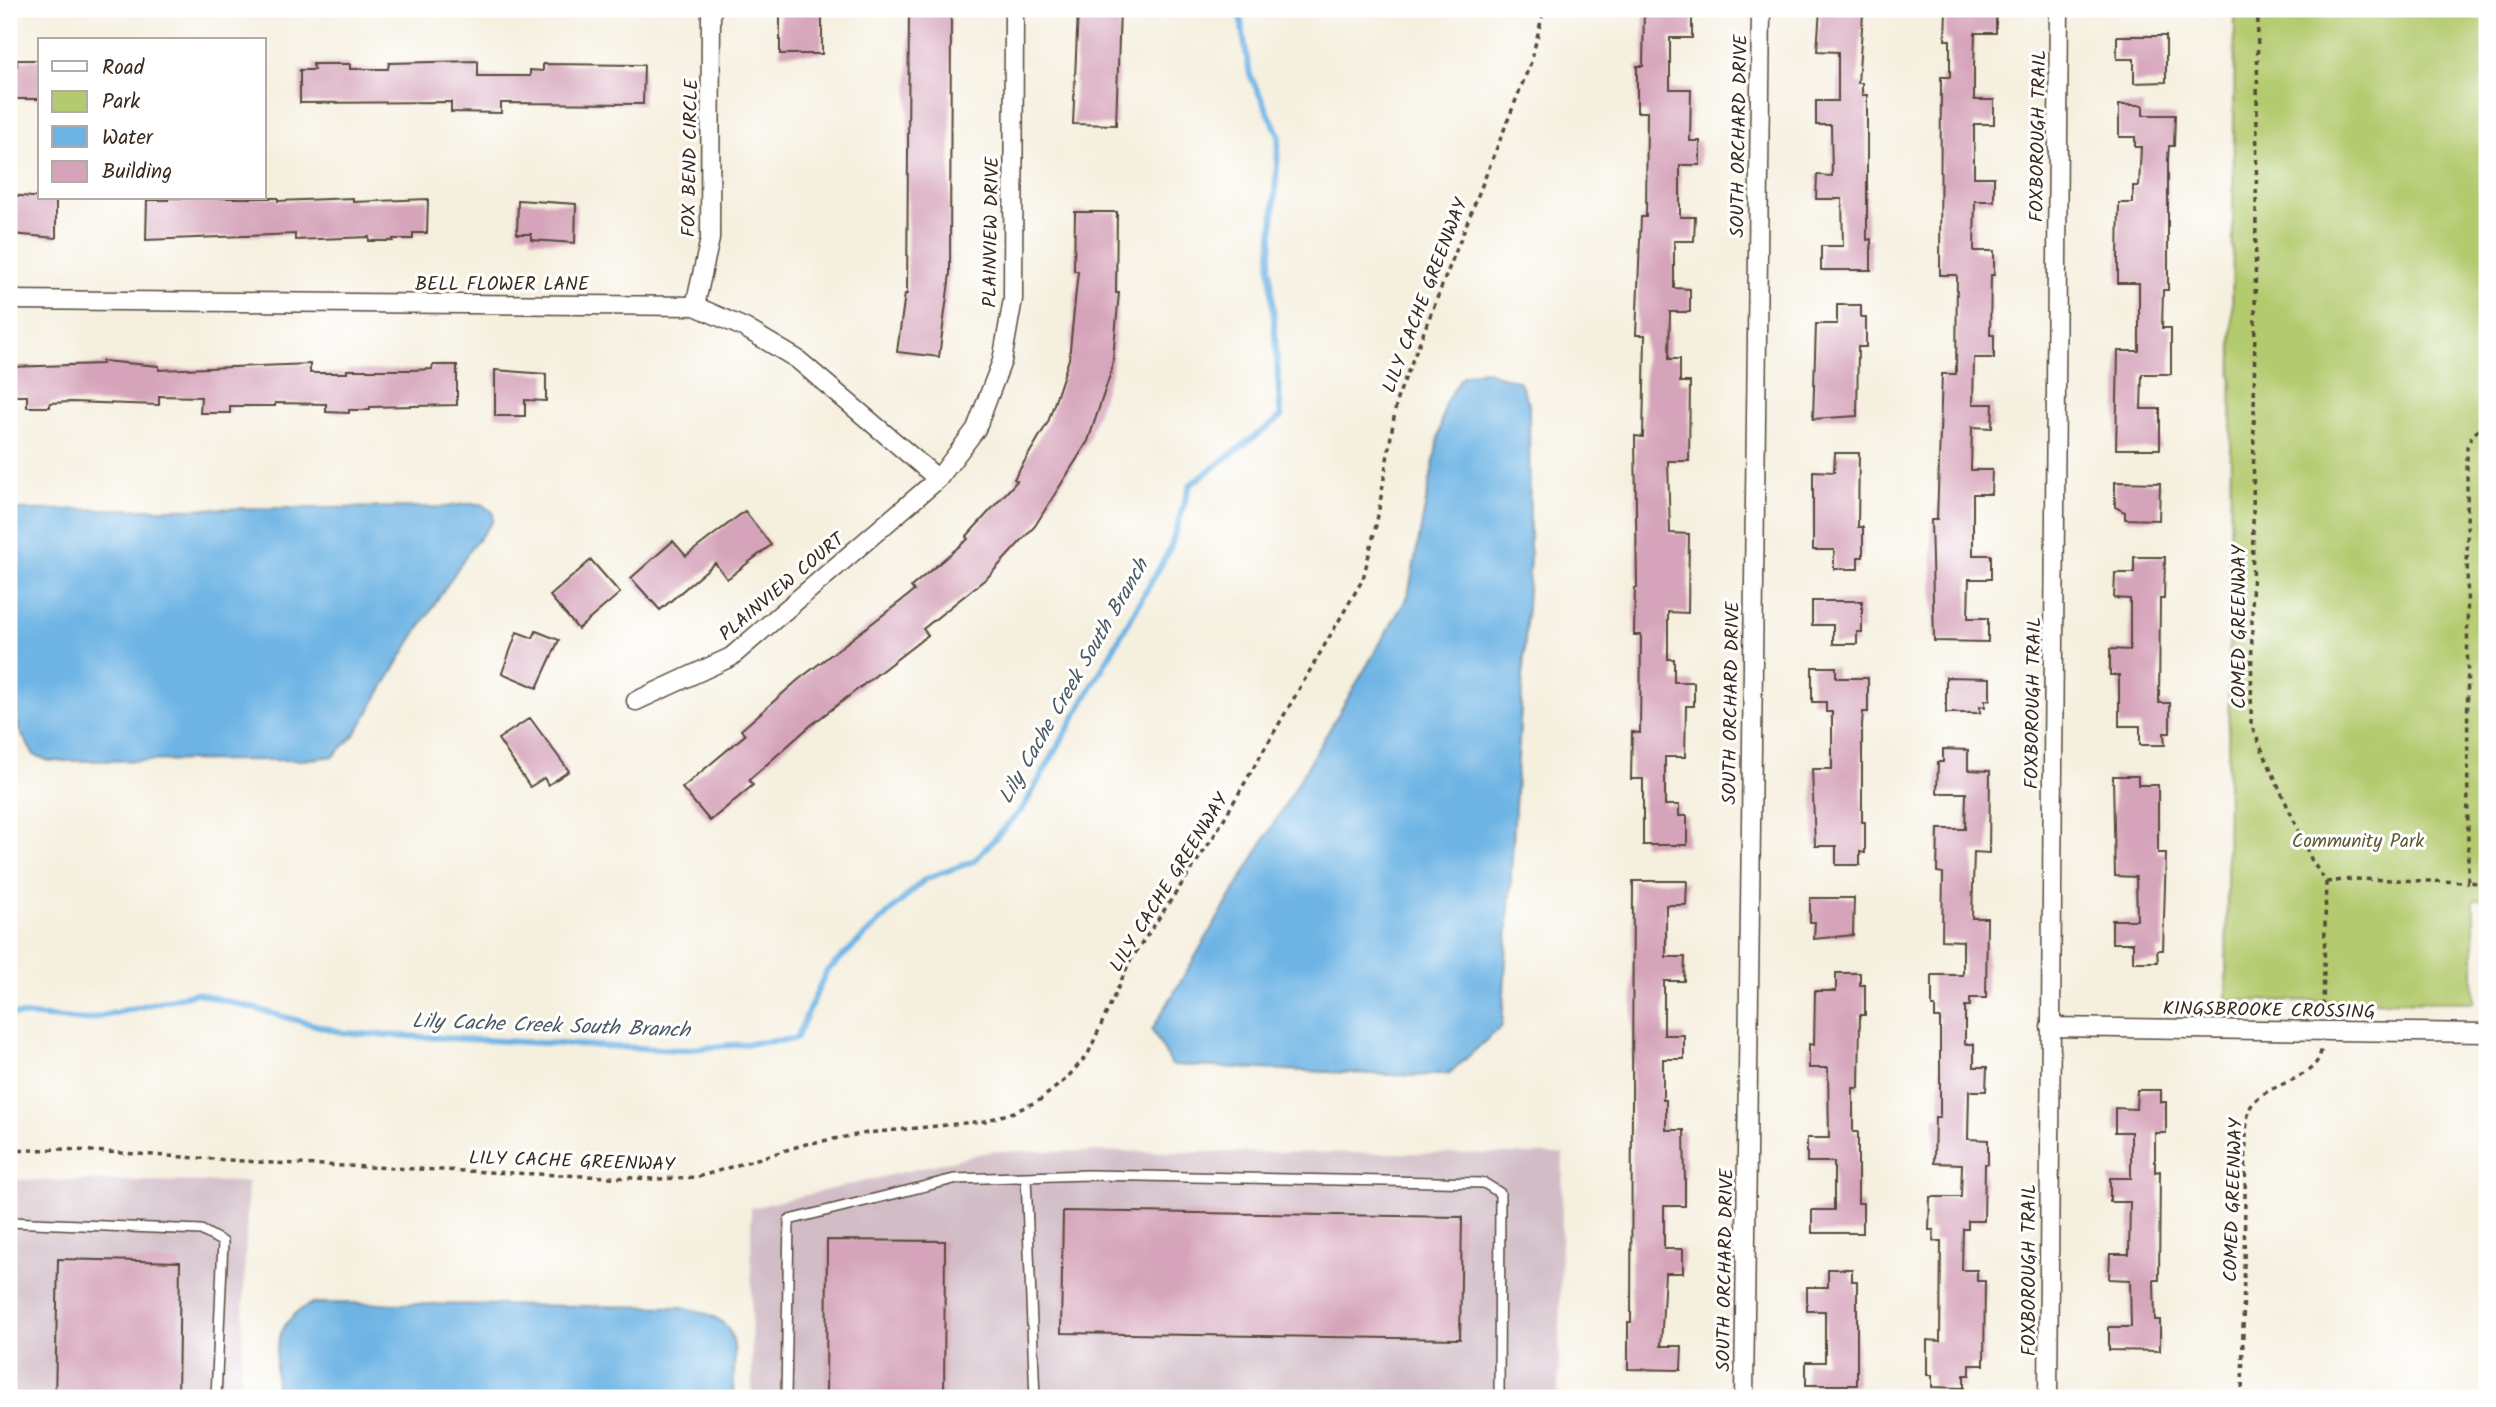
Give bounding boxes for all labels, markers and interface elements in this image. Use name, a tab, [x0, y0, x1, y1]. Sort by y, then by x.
street label: SOUTH ORCHARD DRIVE	[1723, 33, 1757, 238]
legend	[38, 38, 266, 200]
street label: FOXBOROUGH TRAIL	[2022, 50, 2056, 222]
text: Road	[102, 52, 145, 85]
street label: FOX BEND CIRCLE	[675, 78, 707, 237]
text: Park	[102, 86, 140, 119]
text: Water	[102, 122, 154, 155]
street label: PLAINVIEW DRIVE	[976, 155, 1008, 308]
text: Building	[102, 156, 172, 189]
street label: LILY CACHE GREENWAY	[1375, 193, 1477, 397]
street label: BELL FLOWER LANE	[415, 270, 590, 300]
street label: PLAINVIEW COURT	[713, 525, 853, 649]
street label: COMED GREENWAY	[2225, 544, 2255, 709]
water label: Lily Cache Creek South Branch	[991, 552, 1159, 810]
street label: SOUTH ORCHARD DRIVE	[1715, 600, 1749, 805]
street label: FOXBOROUGH TRAIL	[2017, 617, 2051, 789]
street label: LILY CACHE GREENWAY	[1102, 787, 1238, 978]
park label: Community Park	[2292, 827, 2424, 857]
street label: KINGSBROOKE CROSSING	[2162, 994, 2376, 1028]
water label: Lily Cache Creek South Branch	[411, 1005, 692, 1048]
street label: COMED GREENWAY	[2216, 1116, 2252, 1283]
street label: LILY CACHE GREENWAY	[468, 1143, 677, 1181]
street label: SOUTH ORCHARD DRIVE	[1709, 1167, 1743, 1372]
street label: FOXBOROUGH TRAIL	[2015, 1184, 2045, 1356]

